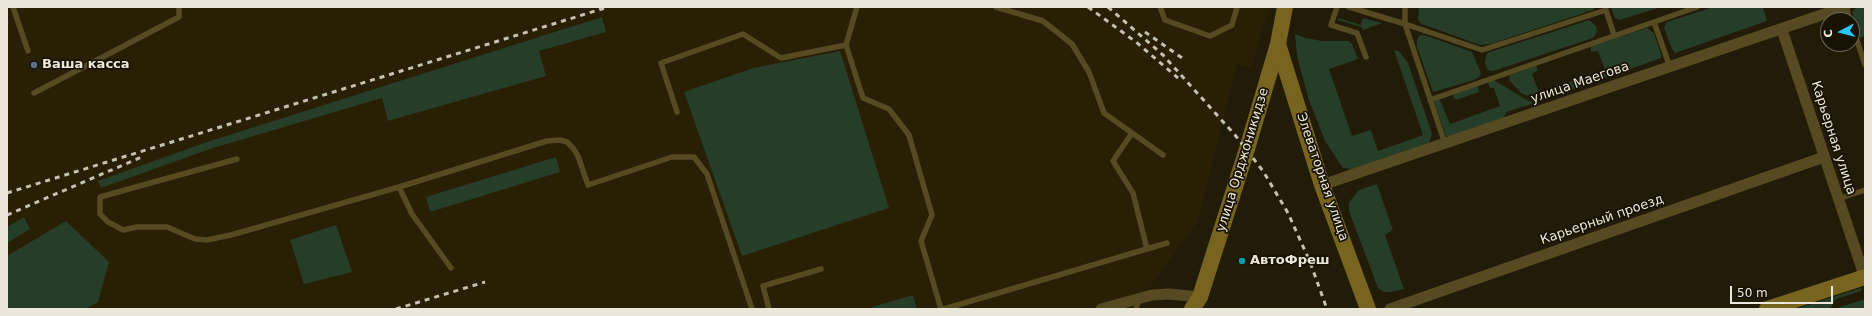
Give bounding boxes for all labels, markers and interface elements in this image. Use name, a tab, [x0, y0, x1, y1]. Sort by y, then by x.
north arrow	[1820, 12, 1860, 52]
text: С	[1822, 29, 1836, 38]
place label: Ваша касса	[42, 57, 130, 73]
street label: улица Маегова	[1529, 59, 1631, 107]
marker: Ваша касса	[29, 60, 39, 70]
street label: Карьерная улица	[1807, 79, 1859, 197]
street label: улица Орджоникидзе	[1214, 86, 1272, 234]
street label: Элеваторная улица	[1293, 111, 1351, 243]
street label: Карьерный проезд	[1538, 192, 1666, 248]
place label: АвтоФреш	[1250, 253, 1330, 269]
marker: АвтоФреш	[1237, 256, 1247, 266]
scale bar	[1732, 278, 1835, 304]
text: 50 m	[1737, 286, 1768, 300]

